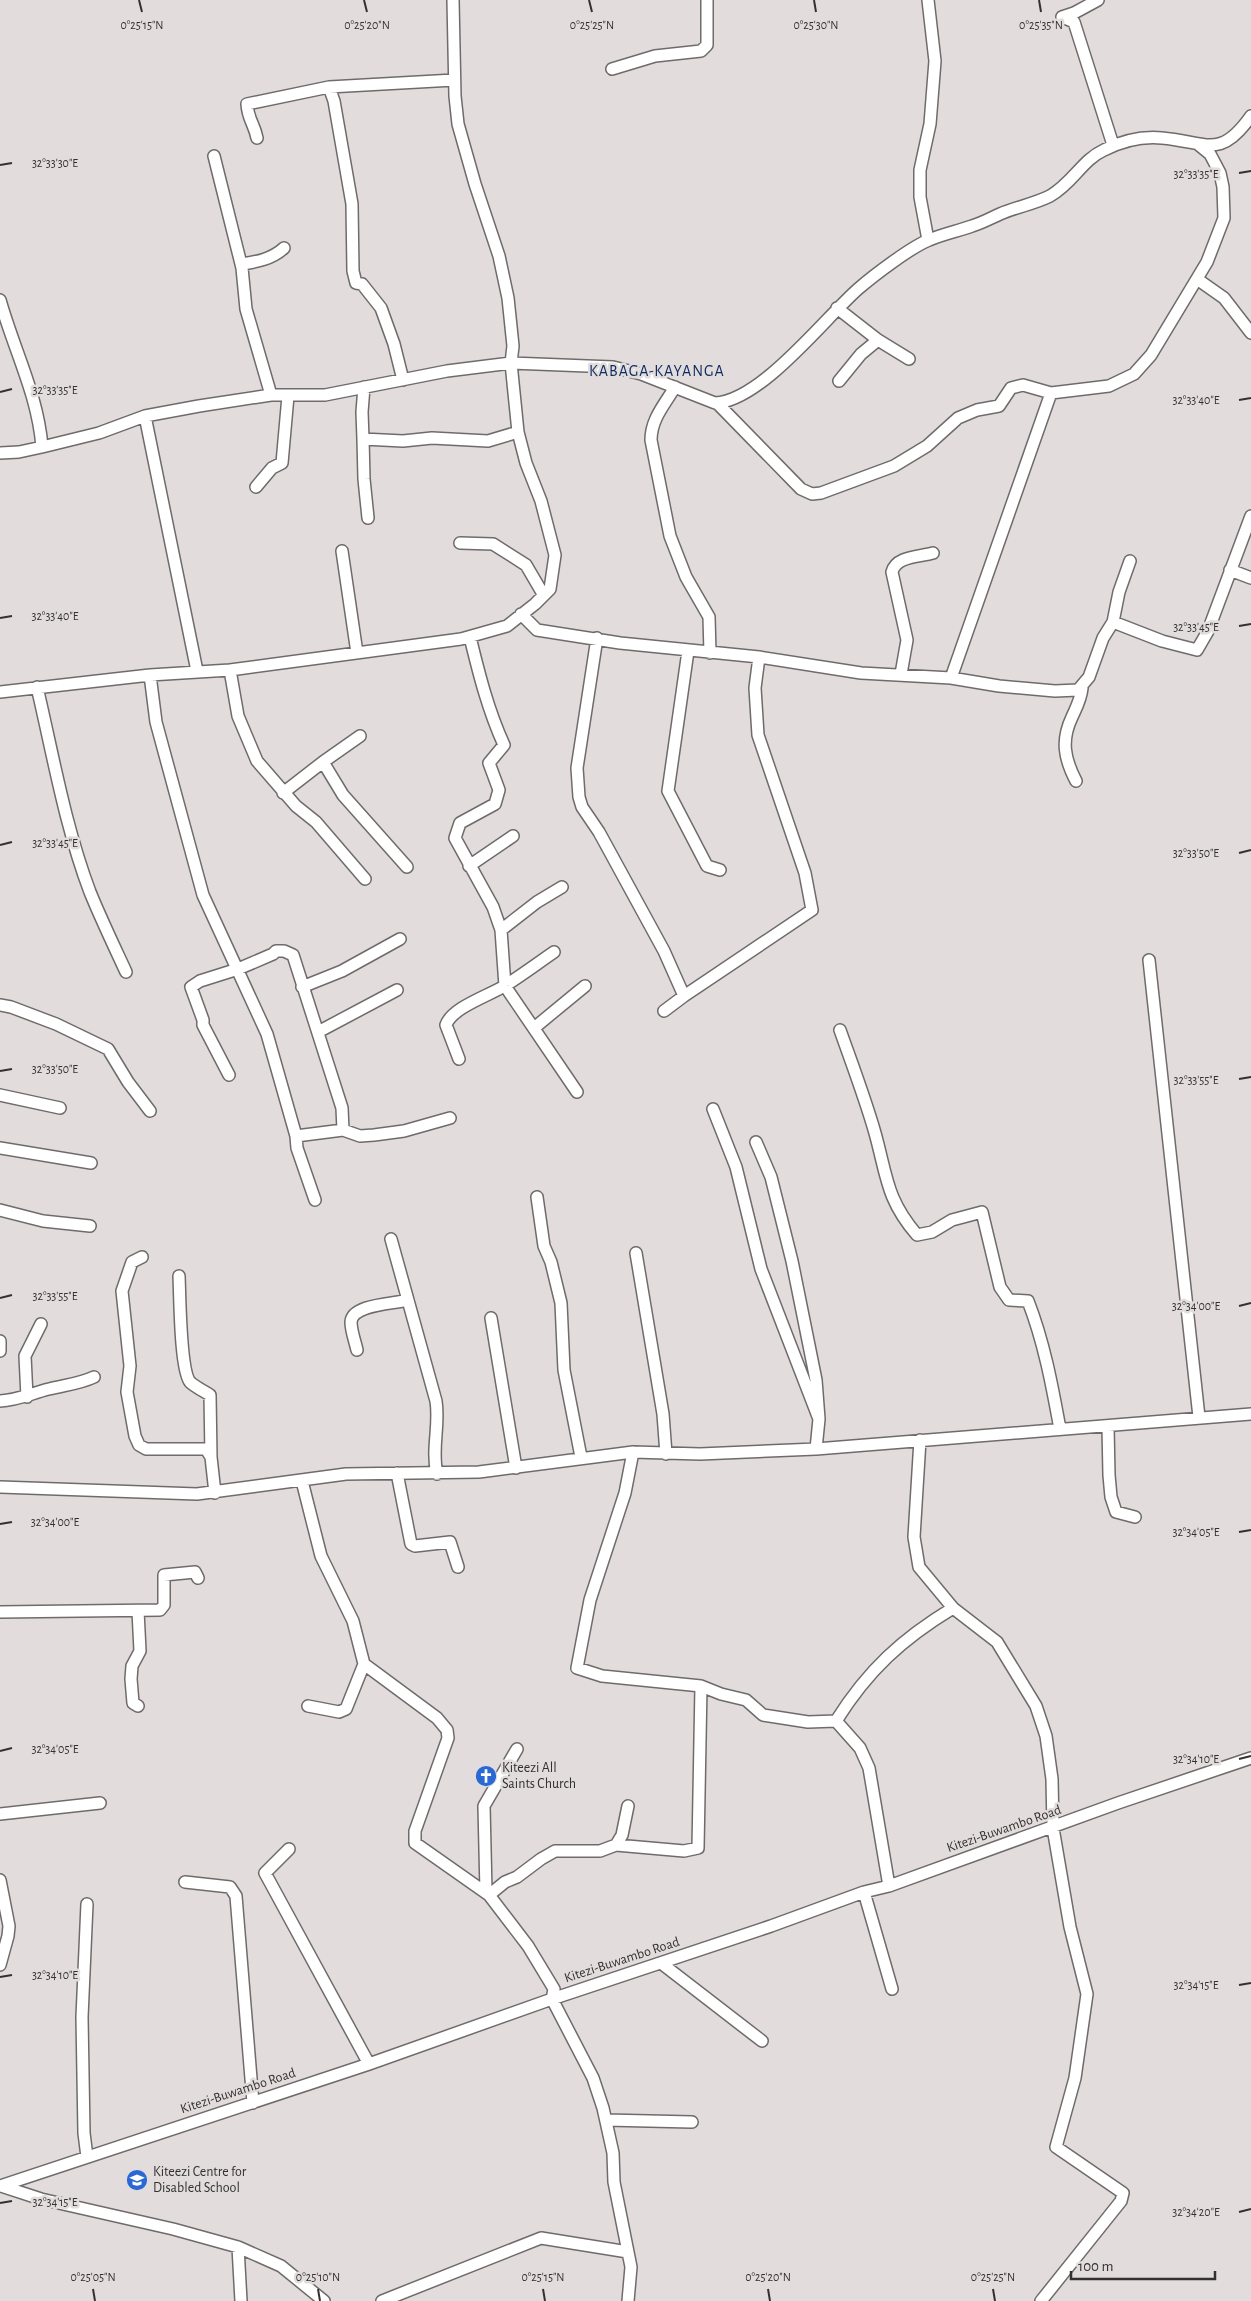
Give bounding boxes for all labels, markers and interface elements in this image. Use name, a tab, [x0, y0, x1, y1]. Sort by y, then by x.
text: 0°25'15"N	[120, 19, 164, 31]
text: 0°25'20"N	[344, 19, 390, 31]
text: 0°25'25"N	[570, 19, 614, 31]
text: 0°25'30"N	[793, 19, 839, 31]
text: 0°25'35"N	[1019, 19, 1063, 31]
text: 32°33'30"E	[32, 157, 78, 169]
text: 32°33'35"E	[1174, 168, 1219, 180]
district label: KABAGA-KAYANGA	[589, 363, 725, 379]
text: 32°33'35"E	[33, 384, 78, 396]
text: 32°33'40"E	[1172, 394, 1220, 406]
text: 32°33'40"E	[31, 610, 79, 622]
text: 32°33'45"E	[1173, 621, 1219, 633]
text: 32°33'45"E	[32, 837, 78, 849]
text: 32°33'50"E	[1173, 847, 1219, 859]
text: 32°33'50"E	[32, 1063, 78, 1075]
text: 32°33'55"E	[1174, 1074, 1219, 1086]
text: 32°33'55"E	[33, 1290, 78, 1302]
text: 32°34'00"E	[1172, 1300, 1220, 1312]
text: 32°34'00"E	[31, 1516, 79, 1528]
text: 32°34'05"E	[1172, 1526, 1220, 1538]
text: 32°34'05"E	[31, 1743, 79, 1755]
text: 32°34'10"E	[1173, 1753, 1219, 1765]
place label: Kiteezi All Saints Church	[502, 1761, 576, 1791]
church icon: Kiteezi All Saints Church	[474, 1764, 498, 1788]
street label: Kitezi-Buwambo Road	[945, 1803, 1063, 1855]
street label: Kitezi-Buwambo Road	[563, 1935, 681, 1985]
text: 32°34'10"E	[32, 1969, 78, 1981]
text: 32°34'15"E	[1174, 1979, 1219, 1991]
street label: Kitezi-Buwambo Road	[179, 2066, 297, 2116]
place label: Kiteezi Centre for Disabled School	[153, 2165, 247, 2195]
school or university icon: Kiteezi Centre for Disabled School	[125, 2168, 149, 2192]
text: 32°34'15"E	[33, 2196, 78, 2208]
text: 32°34'20"E	[1172, 2206, 1220, 2218]
scale bar	[1071, 2248, 1215, 2280]
text: 100 m	[1078, 2259, 1113, 2274]
text: 0°25'05"N	[70, 2271, 116, 2283]
text: 0°25'10"N	[296, 2271, 340, 2283]
text: 0°25'15"N	[521, 2271, 565, 2283]
text: 0°25'20"N	[745, 2271, 791, 2283]
text: 0°25'25"N	[971, 2271, 1015, 2283]

